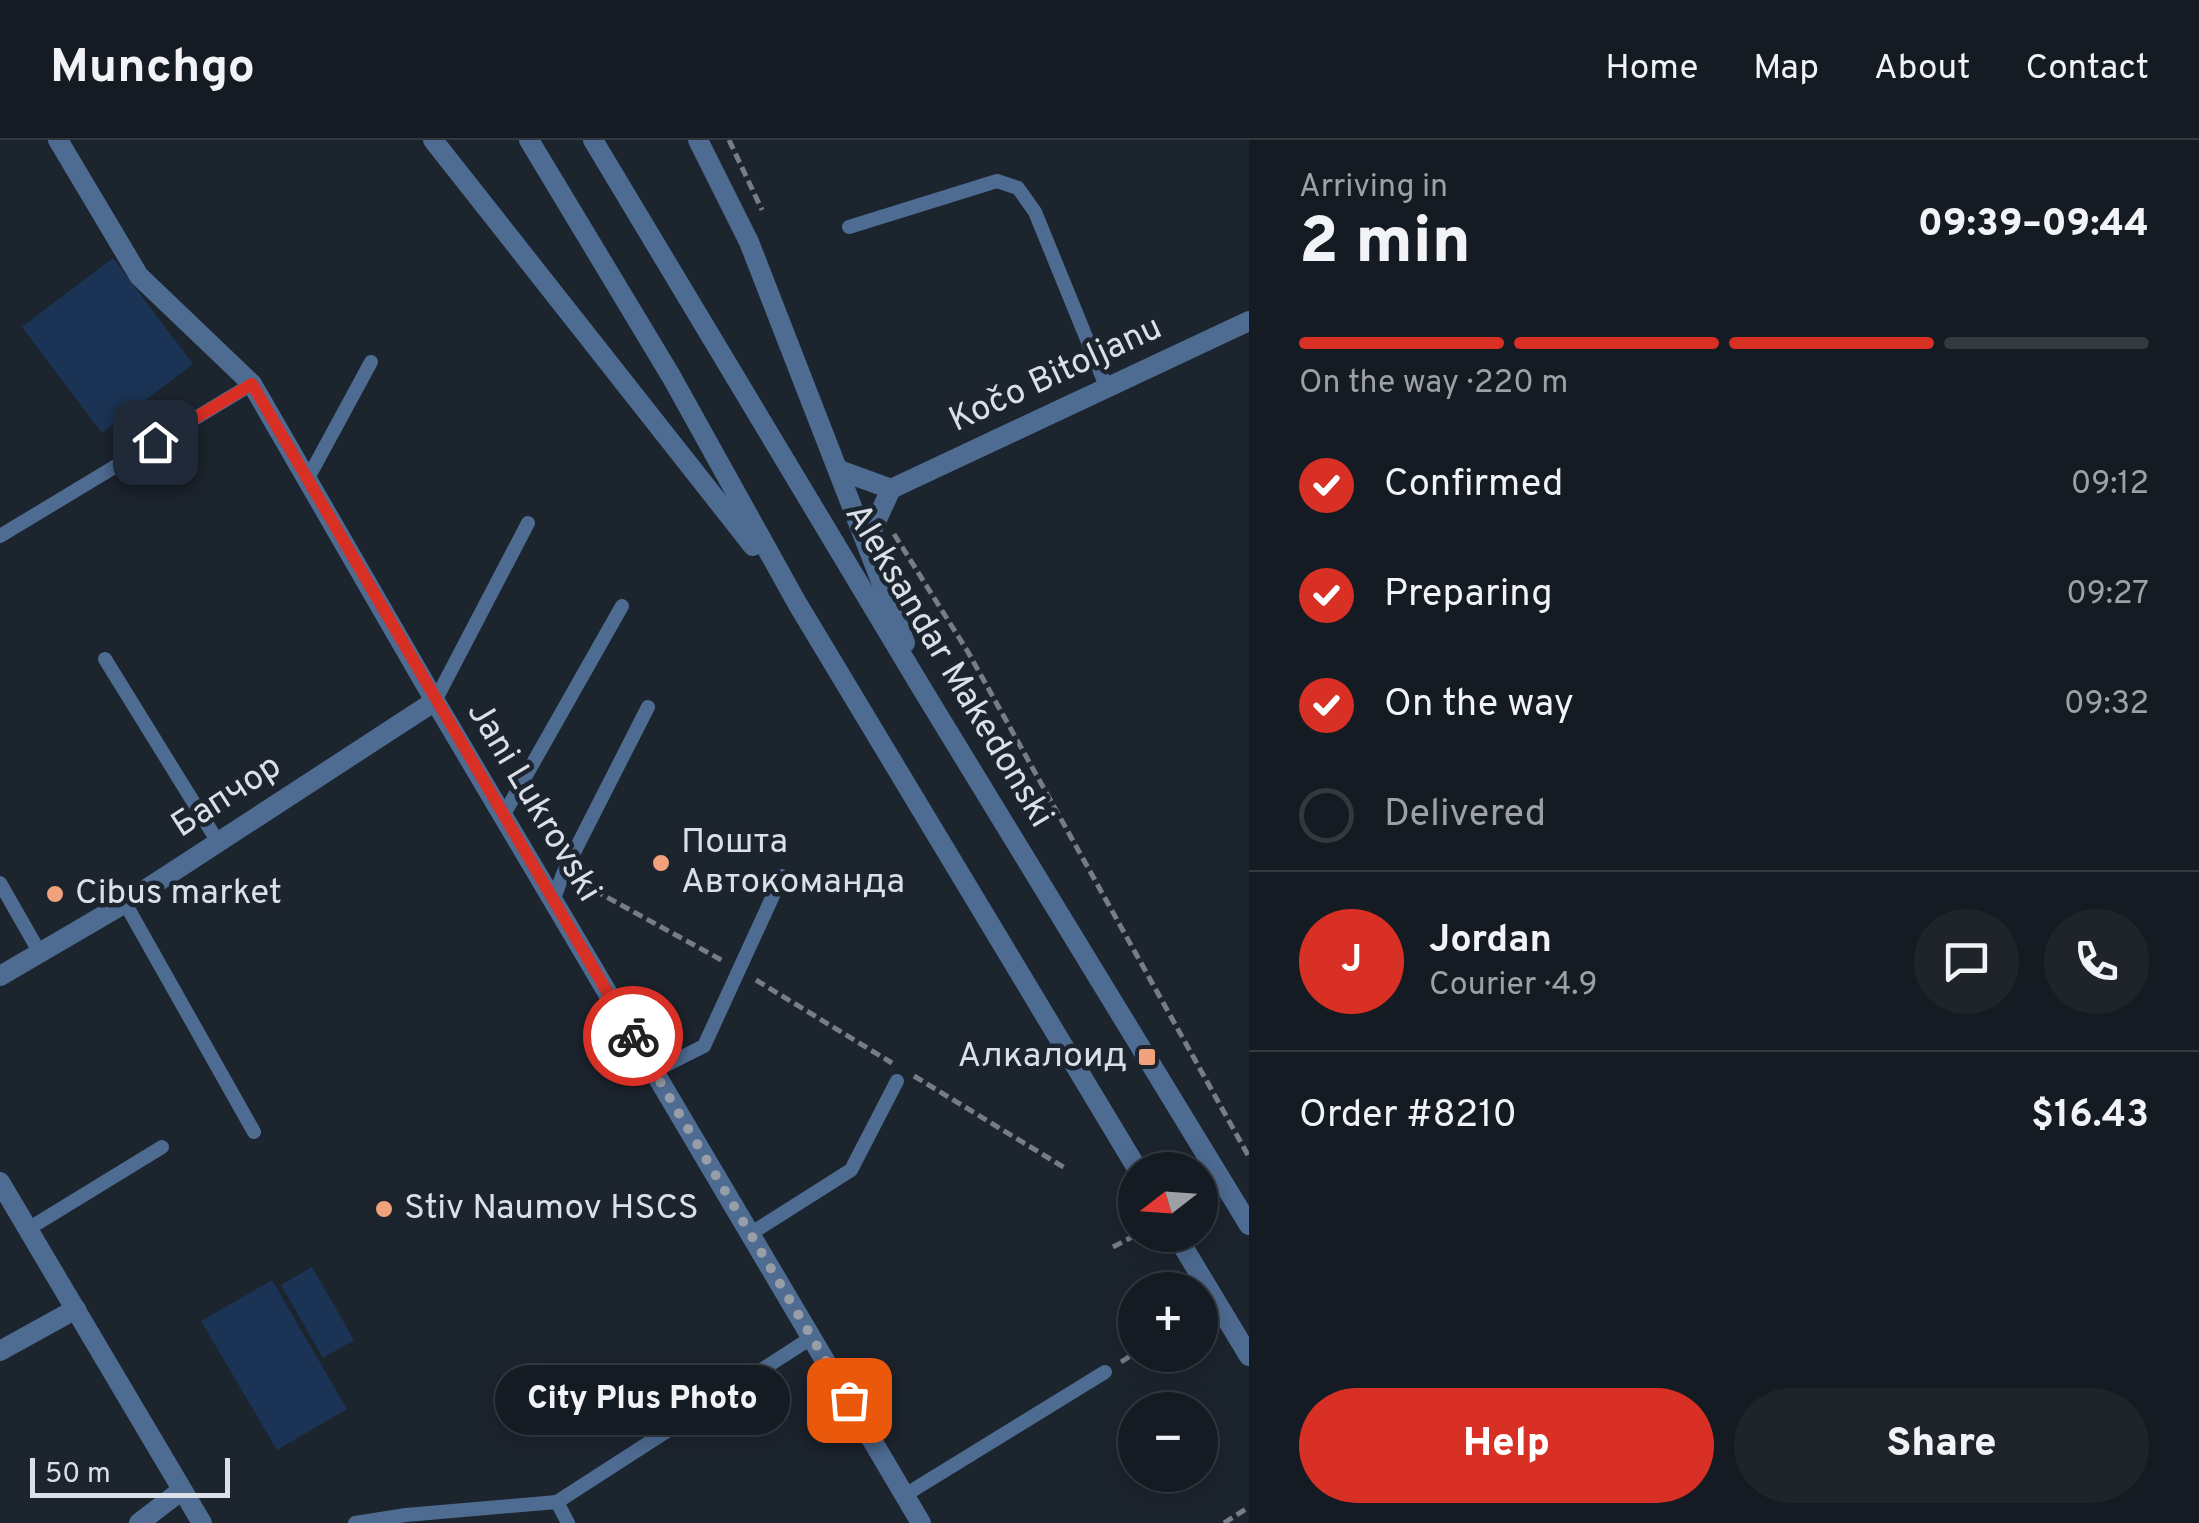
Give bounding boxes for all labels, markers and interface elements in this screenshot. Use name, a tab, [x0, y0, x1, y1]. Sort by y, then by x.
text: Munchgo	[50, 39, 255, 99]
text: Home	[1605, 47, 1698, 91]
text: Map	[1753, 47, 1819, 91]
text: About	[1874, 47, 1970, 91]
text: Contact	[2025, 47, 2149, 91]
text: Arriving in	[1299, 168, 1448, 208]
text: 09:39–09:44	[1918, 201, 2149, 250]
text: 2 min	[1299, 204, 1471, 286]
street label: Kočo Bitoljanu	[943, 307, 1169, 443]
text: On the way · 220 m	[1299, 364, 1568, 404]
pin	[113, 400, 198, 485]
icon: home	[128, 415, 183, 470]
icon: check	[1299, 458, 1354, 513]
text: Confirmed	[1384, 461, 1563, 510]
text: 09:12	[2071, 465, 2149, 505]
street label: Aleksandar Makedonski	[834, 496, 1062, 836]
icon: check	[1299, 568, 1354, 623]
text: Preparing	[1384, 571, 1553, 620]
text: 09:27	[2066, 575, 2149, 615]
icon: check	[1299, 678, 1354, 733]
text: On the way	[1384, 681, 1574, 730]
text: 09:32	[2064, 685, 2149, 725]
street label: Jani Lukrovski	[456, 694, 610, 910]
street label: Бапчор	[164, 745, 290, 849]
text: Delivered	[1384, 791, 1546, 840]
place label: Пошта Автокоманда	[681, 821, 905, 905]
marker: Пошта Автокоманда	[650, 852, 672, 874]
place label: Cibus market	[75, 872, 282, 916]
marker: Cibus market	[44, 883, 66, 905]
button: chat	[1914, 909, 2019, 1014]
button: phone	[2044, 909, 2149, 1014]
text: Jordan	[1429, 917, 1552, 966]
text: J	[1341, 937, 1362, 986]
text: Courier · 4.9	[1429, 966, 1598, 1006]
courier	[583, 986, 683, 1086]
icon: bike	[606, 1009, 661, 1064]
place label: Алкалоид	[958, 1035, 1127, 1079]
marker: Алкалоид	[1136, 1046, 1158, 1068]
text: Order #8210	[1299, 1092, 1517, 1141]
text: $16.43	[2031, 1092, 2149, 1141]
north arrow	[1118, 1152, 1218, 1252]
map controls	[1118, 1152, 1218, 1492]
place label: Stiv Naumov HSCS	[404, 1187, 699, 1231]
marker: Stiv Naumov HSCS	[373, 1198, 395, 1220]
button: +	[1118, 1272, 1218, 1372]
pin	[807, 1358, 892, 1443]
callout: City Plus Photo	[494, 1365, 789, 1435]
icon: bag	[822, 1373, 877, 1428]
text: City Plus Photo	[527, 1380, 758, 1420]
button: Help	[1299, 1388, 1714, 1503]
button: Share	[1734, 1388, 2149, 1503]
button: −	[1118, 1392, 1218, 1492]
scale bar	[30, 1453, 230, 1498]
text: 50 m	[45, 1457, 111, 1493]

